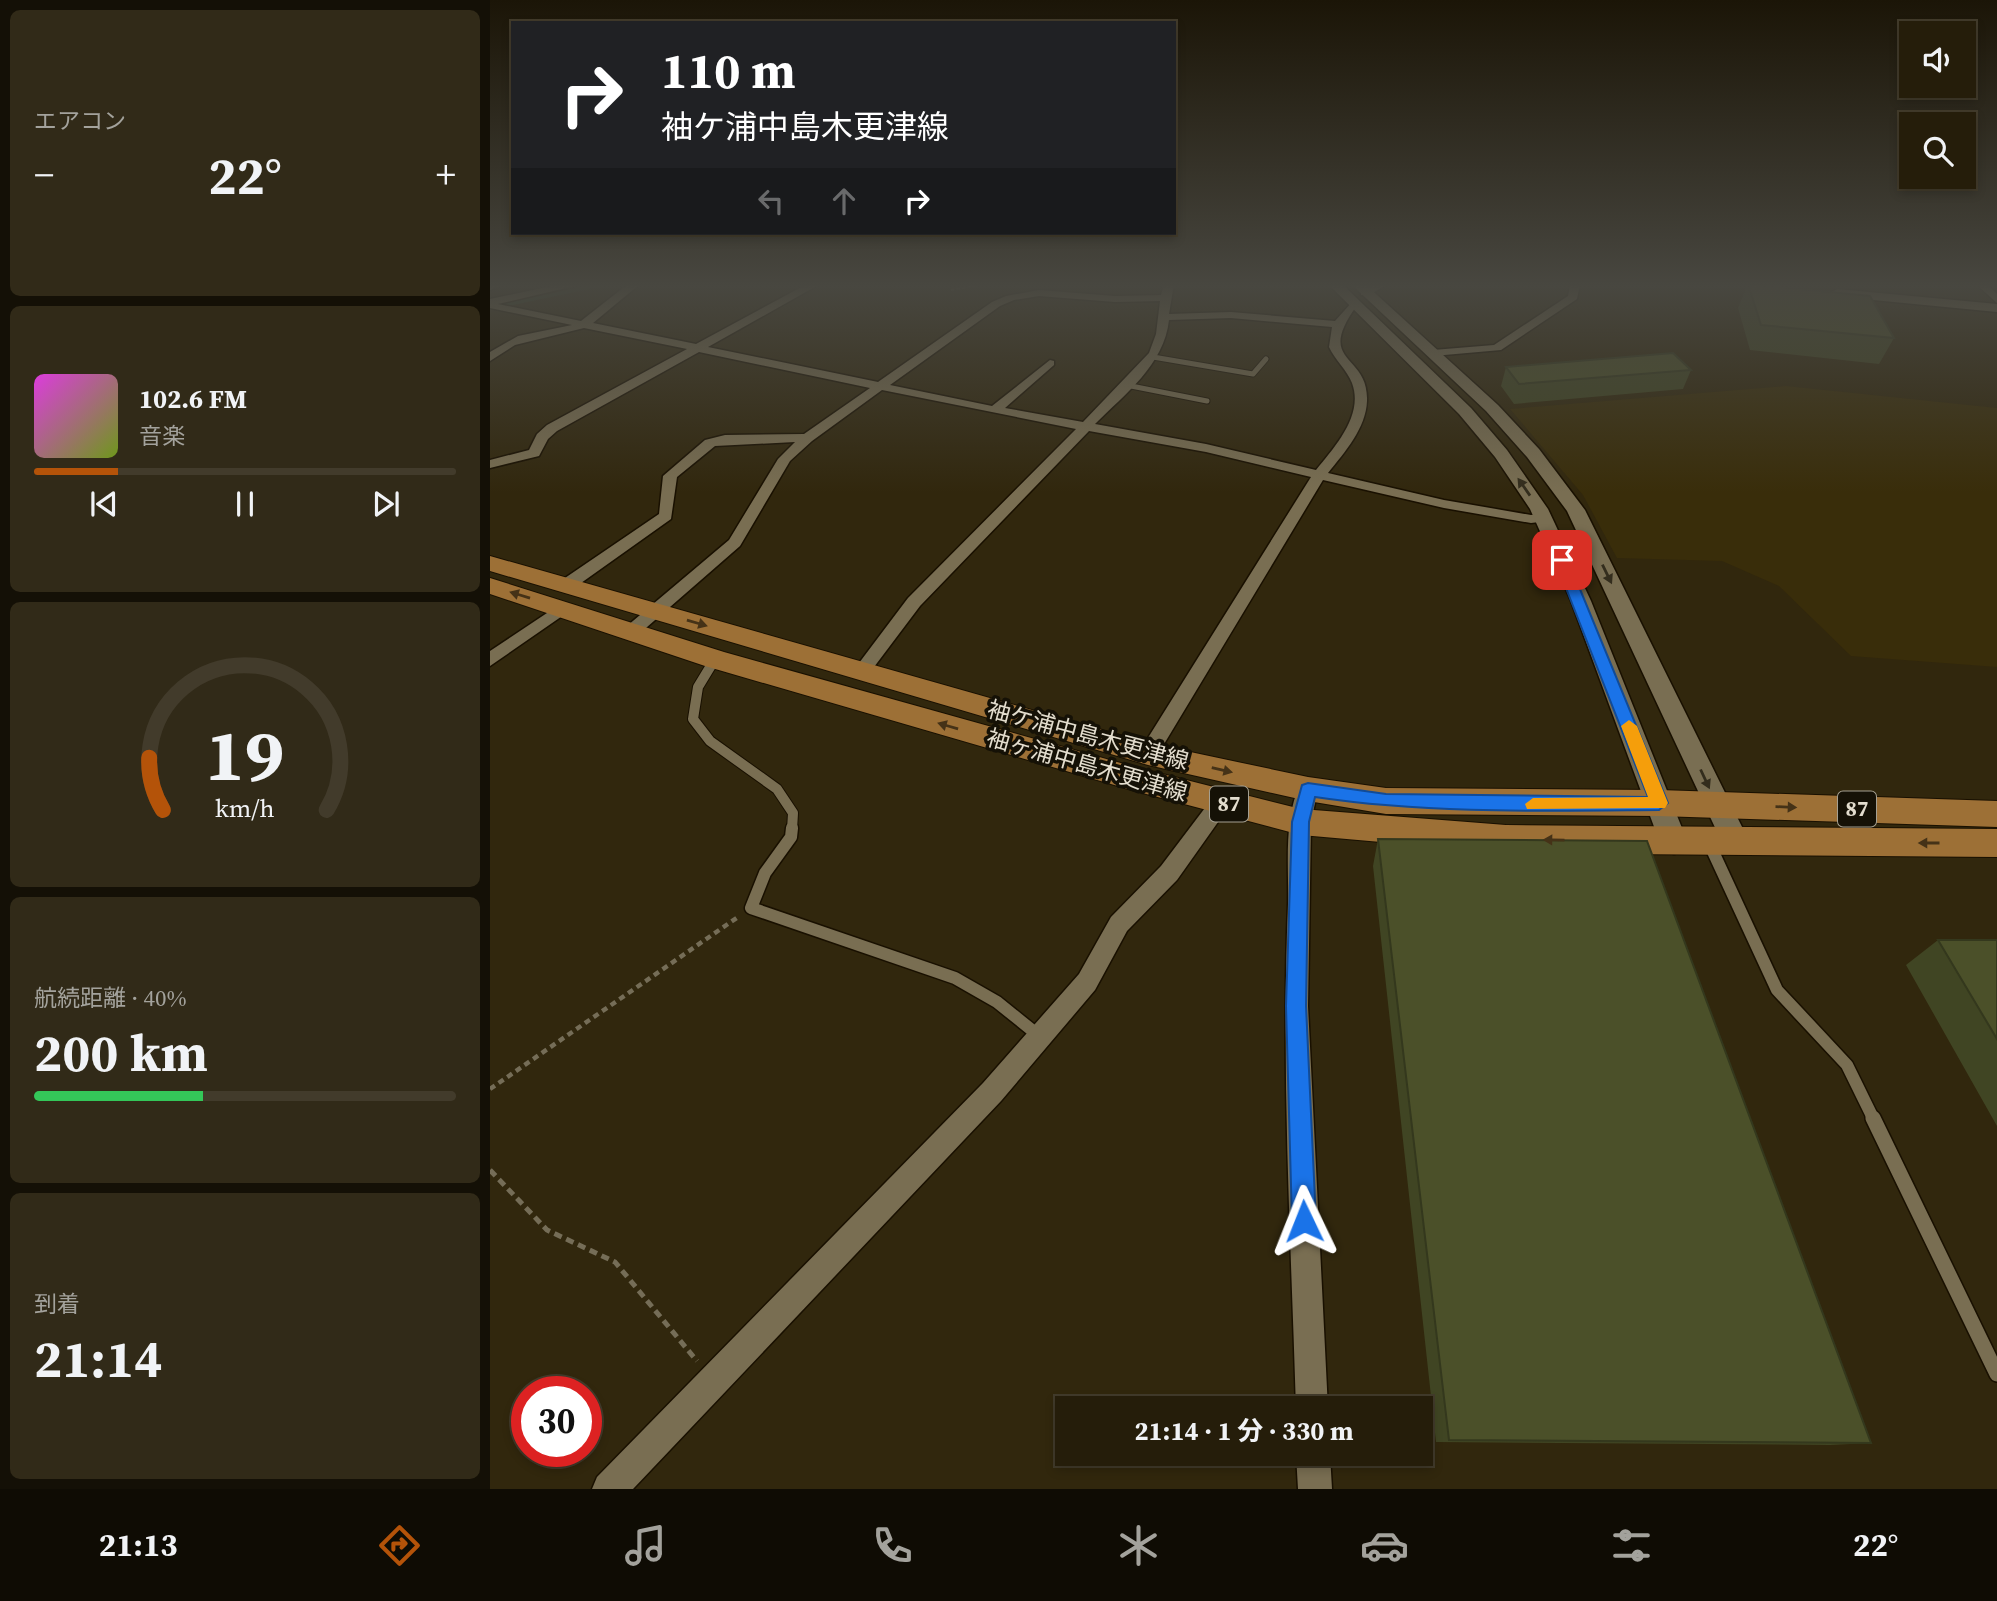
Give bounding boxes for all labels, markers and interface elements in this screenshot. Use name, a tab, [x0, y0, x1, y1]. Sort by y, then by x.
map controls	[1899, 21, 1976, 189]
button: sound	[1899, 21, 1976, 98]
text: 110 m	[661, 37, 796, 104]
icon: right	[546, 49, 637, 140]
text: エアコン	[34, 105, 126, 137]
text: 袖ケ浦中島木更津線	[661, 105, 949, 149]
button: search	[1899, 112, 1976, 189]
text: 22°	[208, 140, 282, 211]
text: −	[34, 149, 54, 201]
text: +	[436, 149, 456, 201]
icon: left	[752, 182, 790, 220]
icon: ahead	[825, 182, 863, 220]
icon: right	[898, 182, 936, 220]
text: 102.6 FM	[139, 381, 247, 417]
text: 音楽	[139, 420, 185, 452]
one-way arrow	[1517, 478, 1531, 496]
icon: previous	[85, 485, 123, 523]
icon: pause	[226, 485, 264, 523]
icon: next	[367, 485, 405, 523]
pin	[1532, 530, 1592, 590]
icon: arrive	[1543, 541, 1581, 579]
one-way arrow	[1601, 564, 1613, 584]
one-way arrow	[509, 589, 530, 599]
one-way arrow	[686, 618, 707, 628]
street label: 袖ケ浦中島木更津線	[984, 693, 1192, 777]
text: 19	[206, 706, 284, 805]
one-way arrow	[938, 721, 959, 731]
street label: 袖ヶ浦中島木更津線	[983, 721, 1191, 809]
one-way arrow	[1211, 765, 1233, 776]
one-way arrow	[1700, 769, 1711, 789]
road number: 87	[1210, 786, 1248, 822]
text: km/h	[215, 791, 275, 825]
road number: 87	[1838, 792, 1876, 826]
one-way arrow	[1775, 801, 1797, 813]
one-way arrow	[1543, 834, 1565, 846]
one-way arrow	[1918, 837, 1940, 849]
text: 航続距離 · 40%	[34, 982, 187, 1014]
text: 200 km	[34, 1017, 208, 1088]
position arrow	[1267, 1184, 1341, 1258]
text: 到着	[34, 1288, 80, 1320]
text: 21:14	[34, 1323, 162, 1394]
speed limit sign: 30	[511, 1376, 602, 1467]
text: 21:14 · 1 分 · 330 m	[1134, 1413, 1354, 1449]
icon: directions	[375, 1521, 424, 1570]
icon: music	[621, 1521, 670, 1570]
icon: phone	[868, 1521, 917, 1570]
icon: climate	[1114, 1521, 1163, 1570]
icon: car	[1360, 1521, 1409, 1570]
icon: filters	[1607, 1521, 1656, 1570]
text: 21:13	[99, 1523, 178, 1567]
text: 22°	[1853, 1523, 1898, 1567]

